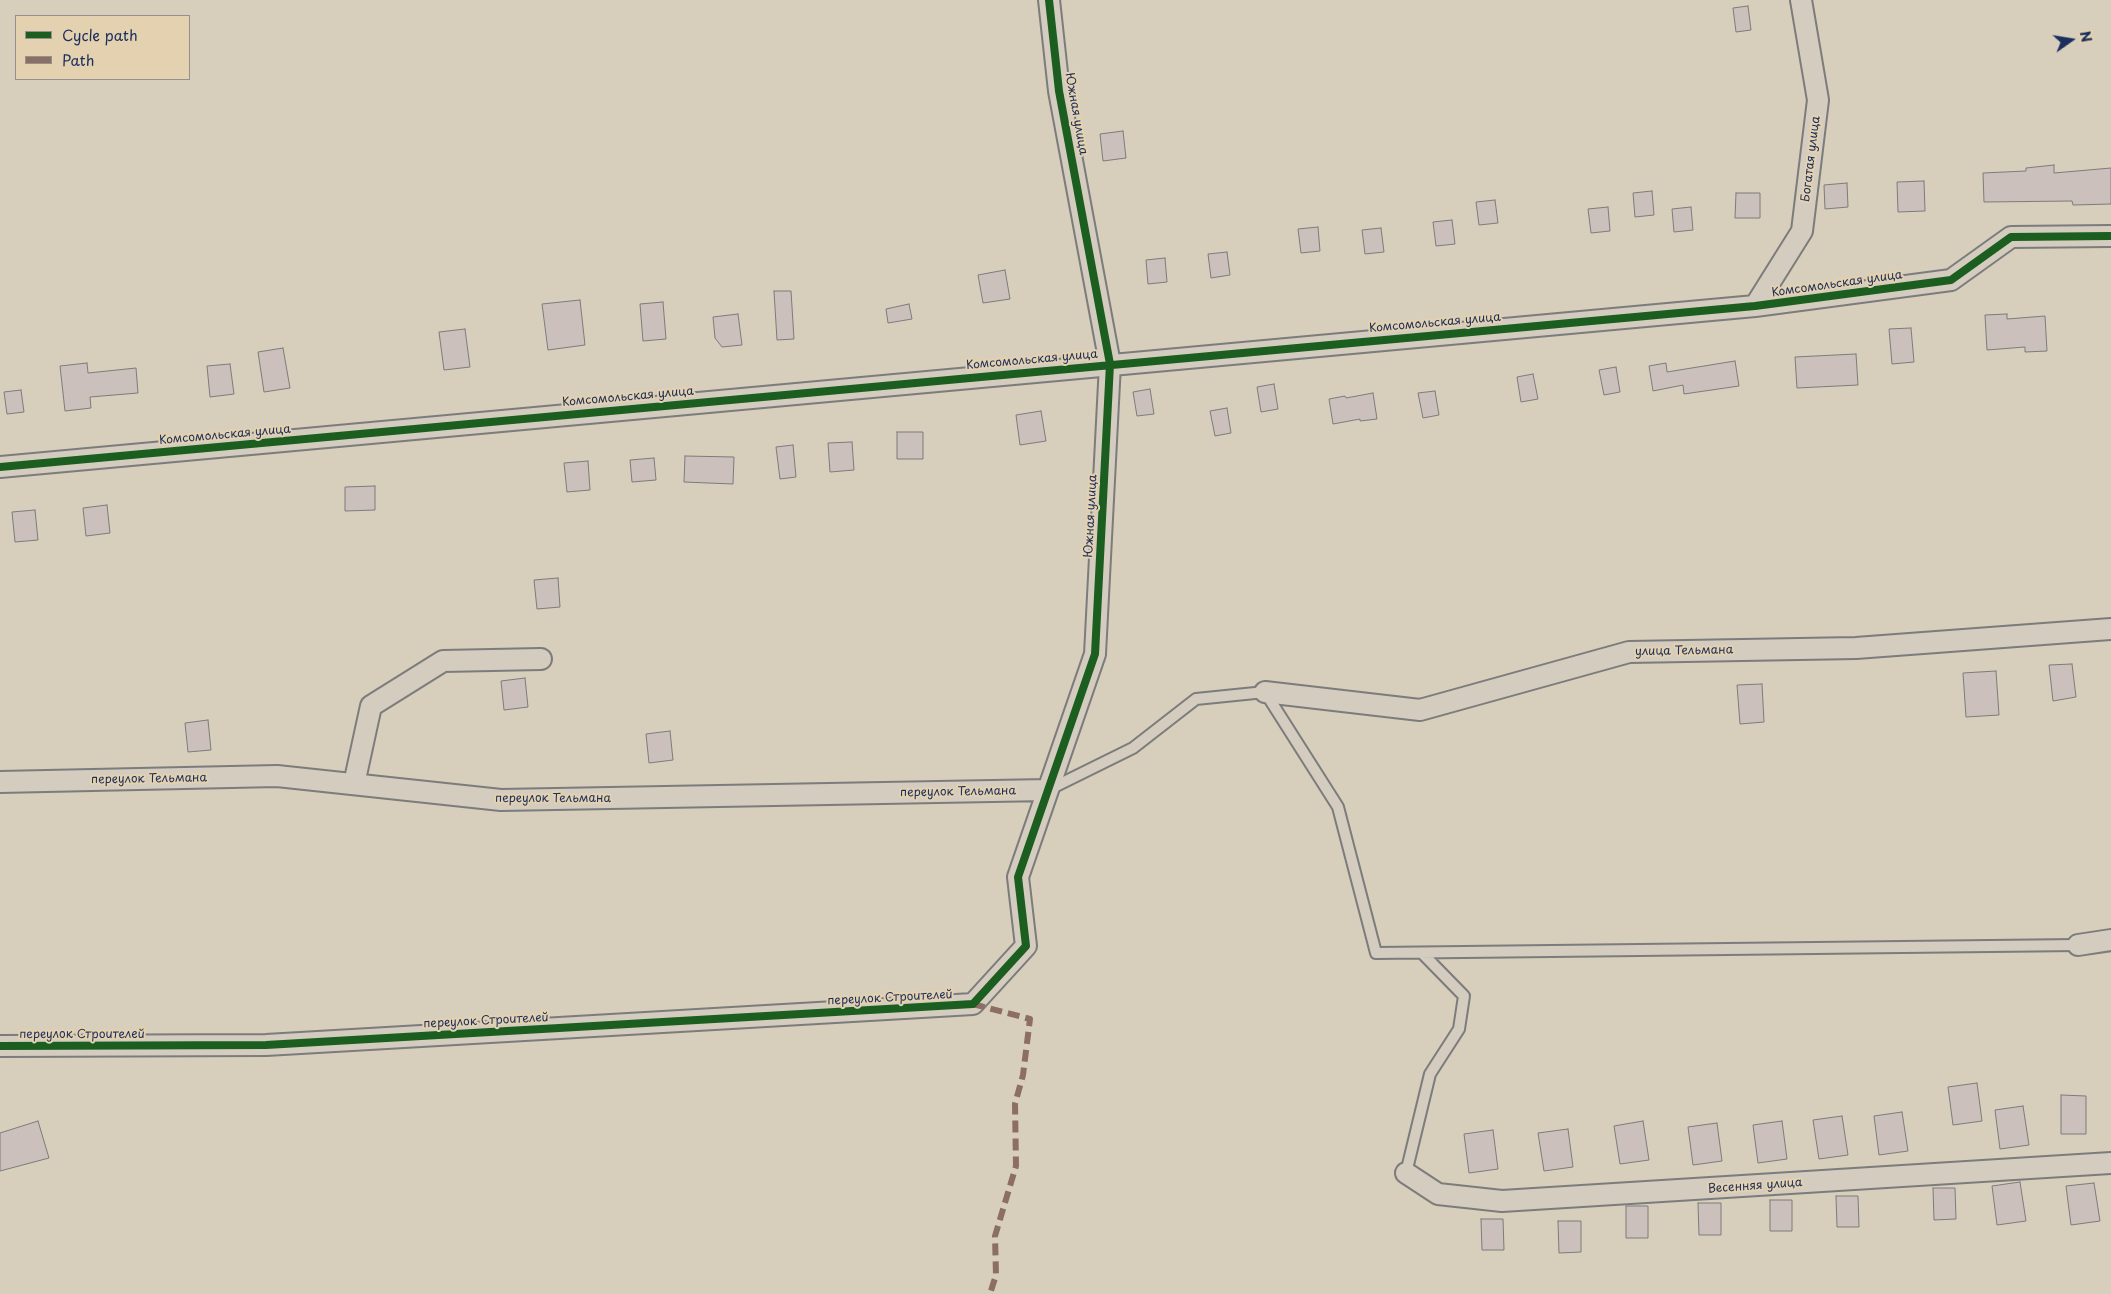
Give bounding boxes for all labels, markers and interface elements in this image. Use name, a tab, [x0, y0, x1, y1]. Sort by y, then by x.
legend	[15, 15, 190, 80]
north arrow	[2046, 15, 2096, 65]
text: Cycle path	[62, 23, 138, 46]
text: N	[2075, 29, 2098, 44]
text: Path	[62, 48, 94, 71]
street label: Южная улица	[1062, 72, 1090, 156]
street label: Богатая улица	[1799, 115, 1823, 203]
street label: Комсомольская улица	[1771, 268, 1903, 300]
street label: Комсомольская улица	[1369, 310, 1501, 336]
street label: Комсомольская улица	[966, 347, 1098, 373]
street label: Комсомольская улица	[562, 384, 694, 410]
street label: Комсомольская улица	[159, 422, 291, 448]
street label: Южная улица	[1082, 474, 1100, 558]
street label: улица Тельмана	[1635, 643, 1733, 659]
street label: переулок Тельмана	[91, 771, 207, 787]
street label: переулок Тельмана	[900, 784, 1016, 800]
street label: переулок Тельмана	[495, 792, 611, 806]
street label: переулок Строителей	[827, 988, 953, 1008]
street label: переулок Строителей	[423, 1011, 549, 1031]
street label: переулок Строителей	[19, 1028, 145, 1042]
street label: Весенняя улица	[1707, 1176, 1803, 1196]

